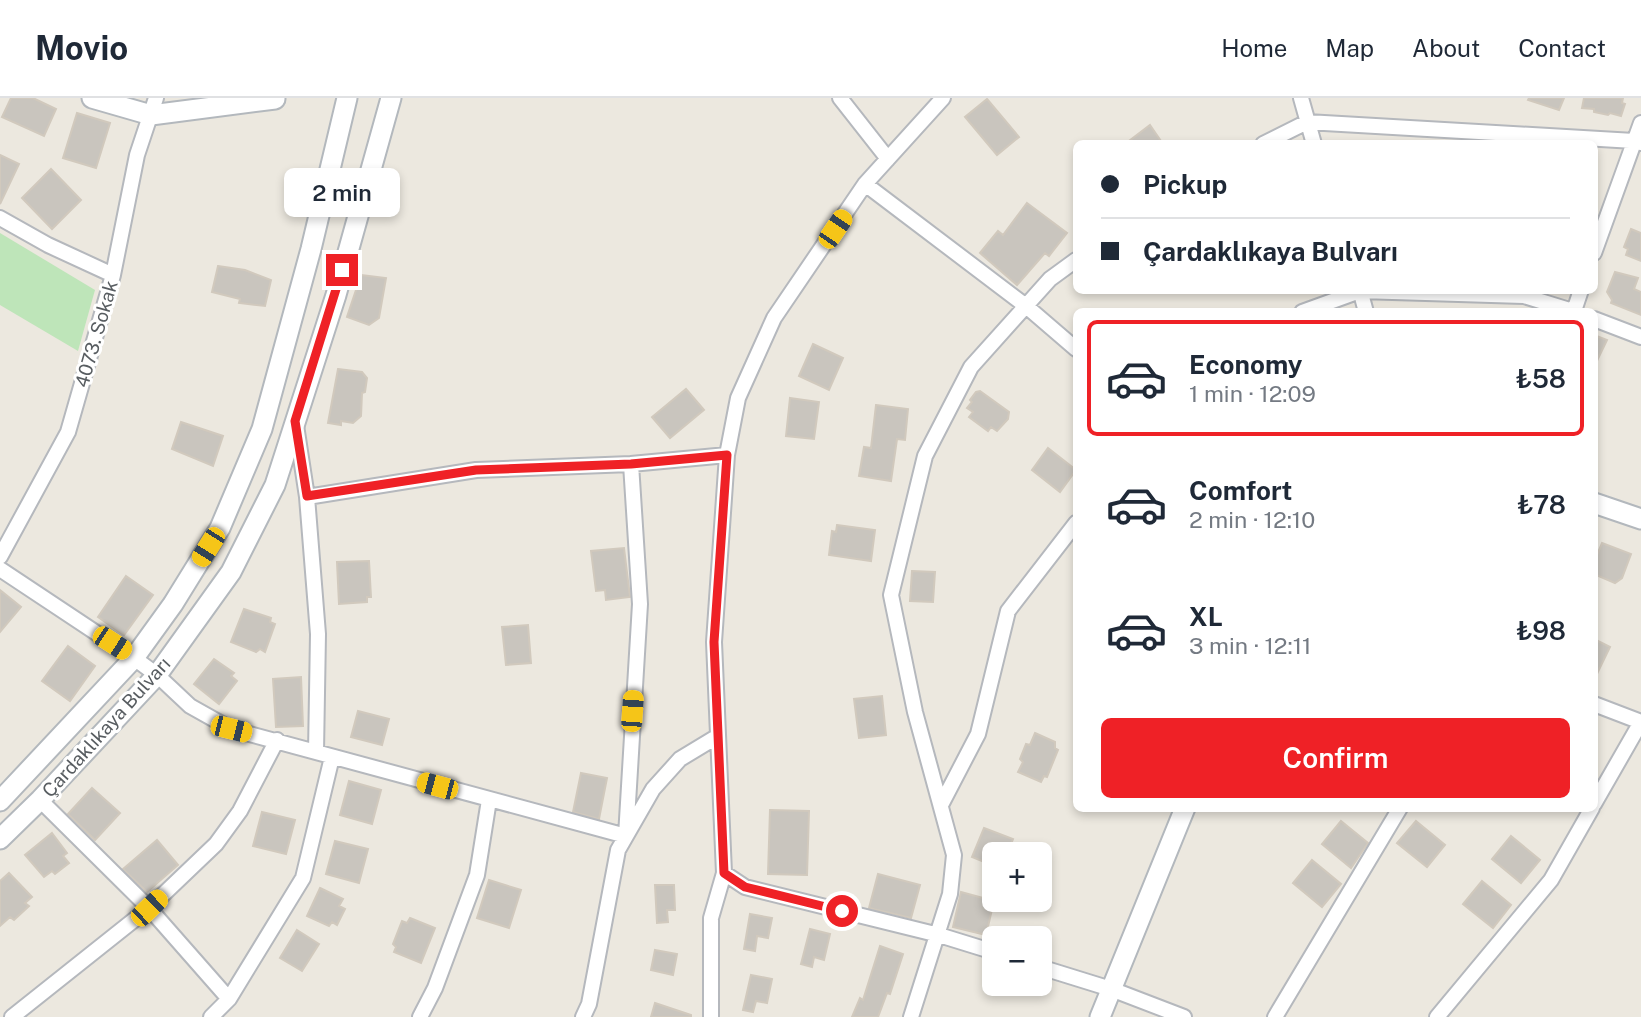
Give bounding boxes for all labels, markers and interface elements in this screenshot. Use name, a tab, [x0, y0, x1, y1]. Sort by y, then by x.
text: Movio	[35, 29, 128, 67]
text: Home	[1221, 34, 1287, 62]
text: Map	[1325, 34, 1374, 62]
text: About	[1412, 34, 1480, 62]
text: Contact	[1518, 34, 1606, 62]
callout: 2 min	[284, 169, 400, 218]
text: Pickup	[1143, 169, 1227, 200]
text: 2 min	[312, 179, 372, 206]
car	[815, 206, 856, 252]
text: Çardaklıkaya Bulvarı	[1143, 236, 1398, 267]
route end	[326, 254, 358, 286]
street label: 4073. Sokak	[70, 278, 122, 390]
icon: car	[1105, 347, 1168, 410]
text: Economy	[1189, 349, 1302, 380]
text: ₺58	[1516, 363, 1566, 394]
text: 1 min · 12:09	[1189, 380, 1316, 407]
icon: car	[1105, 473, 1168, 536]
text: Comfort	[1189, 475, 1292, 506]
text: ₺78	[1517, 489, 1566, 520]
text: 2 min · 12:10	[1189, 506, 1315, 533]
car	[188, 524, 229, 570]
icon: car	[1105, 599, 1168, 662]
text: XL	[1189, 601, 1223, 632]
text: ₺98	[1516, 615, 1566, 646]
car	[89, 623, 136, 663]
text: 3 min · 12:11	[1189, 632, 1311, 659]
street label: Çardaklıkaya Bulvarı	[37, 653, 175, 801]
car	[621, 689, 644, 733]
car	[209, 714, 254, 744]
button: Confirm	[1101, 718, 1570, 798]
car	[414, 770, 461, 802]
map controls	[982, 842, 1052, 996]
button: +	[982, 842, 1052, 912]
car	[127, 886, 172, 930]
route start	[826, 895, 858, 927]
button: −	[982, 926, 1052, 996]

